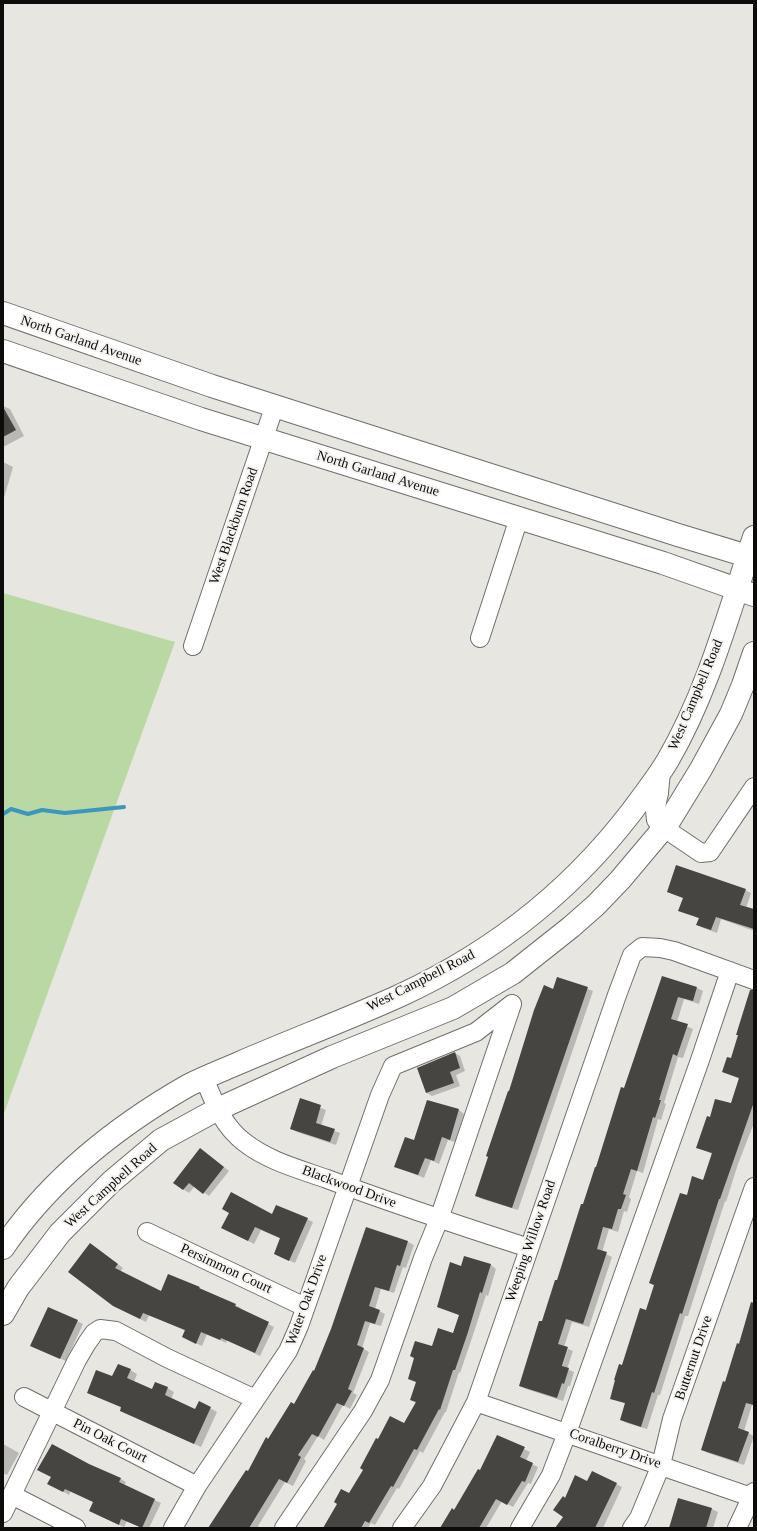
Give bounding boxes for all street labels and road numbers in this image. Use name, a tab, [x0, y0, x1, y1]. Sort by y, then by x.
street label: North Garland Avenue	[18, 312, 144, 370]
street label: North Garland Avenue	[315, 447, 441, 501]
street label: West Blackburn Road	[206, 465, 262, 587]
street label: West Campbell Road	[665, 637, 727, 753]
street label: West Campbell Road	[364, 947, 478, 1015]
street label: West Campbell Road	[61, 1140, 161, 1232]
street label: Blackwood Drive	[300, 1162, 398, 1212]
street label: Weeping Willow Road	[502, 1178, 560, 1304]
street label: Persimmon Court	[178, 1240, 274, 1298]
street label: Water Oak Drive	[283, 1252, 331, 1348]
street label: Butternut Drive	[672, 1314, 716, 1402]
street label: Pin Oak Court	[70, 1415, 150, 1467]
street label: Coralberry Drive	[567, 1425, 663, 1473]

